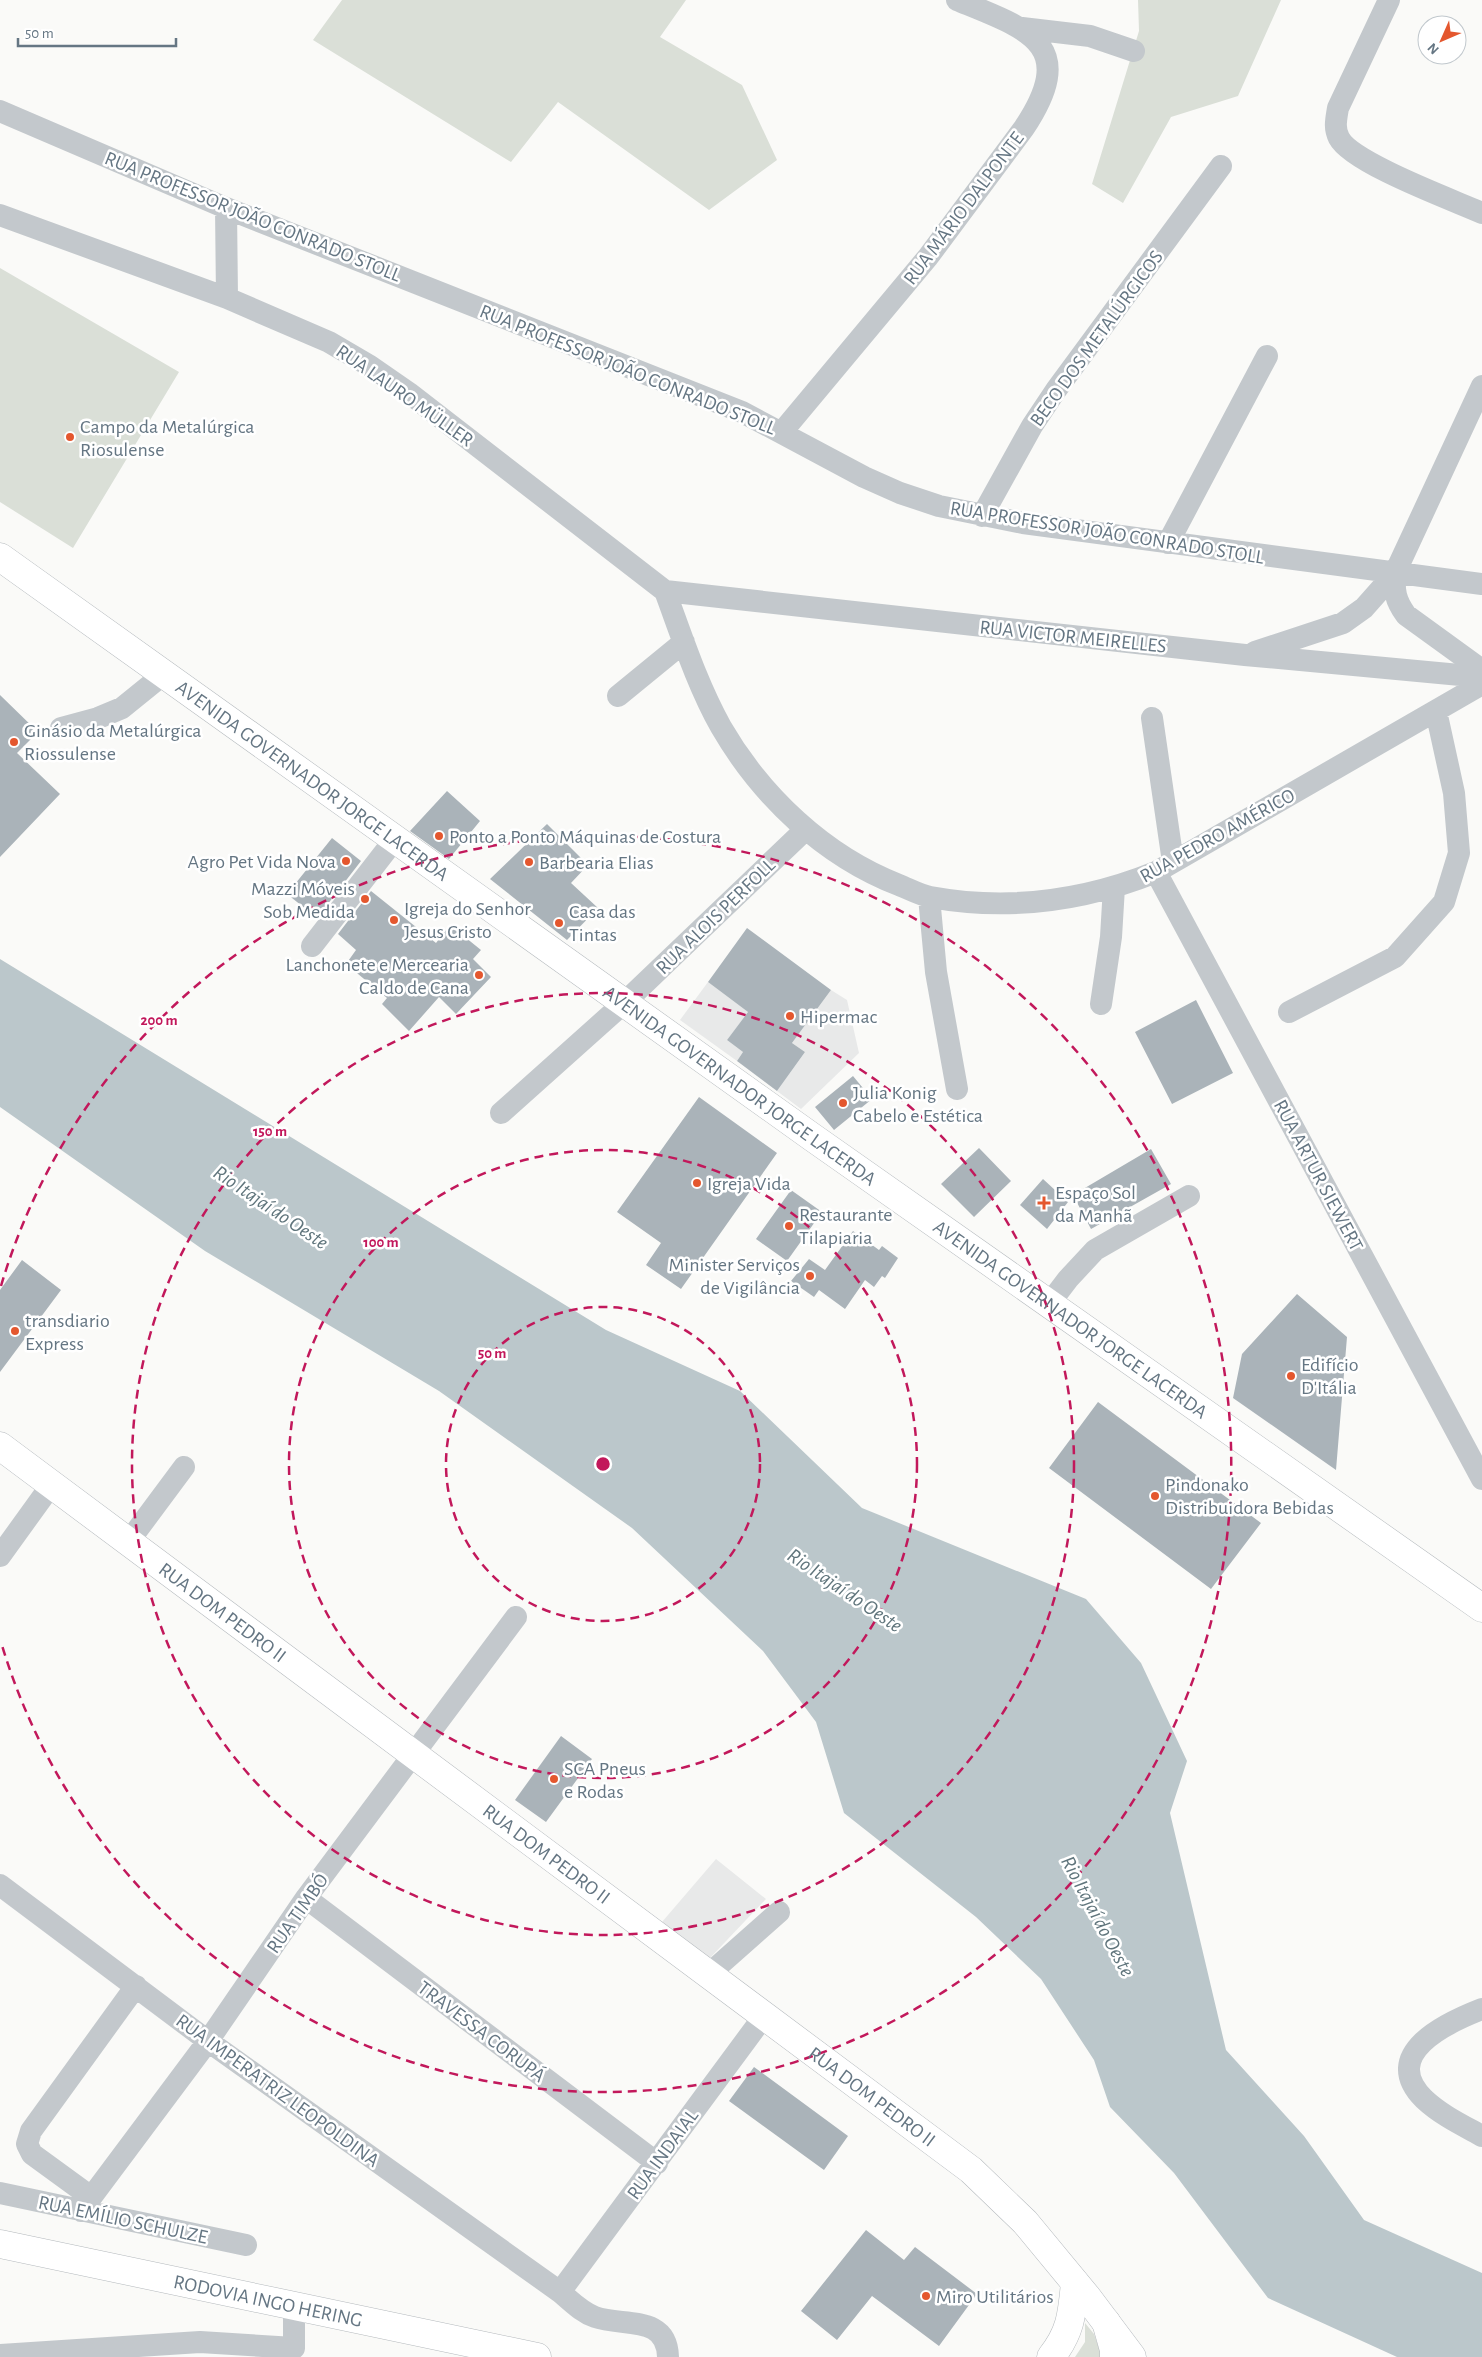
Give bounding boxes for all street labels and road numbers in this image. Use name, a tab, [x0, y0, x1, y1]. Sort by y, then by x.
street label: RUA MÁRIO DALPONTE	[899, 128, 1028, 289]
street label: RUA PROFESSOR JOÃO CONRADO STOLL	[102, 147, 405, 286]
street label: BECO DOS METALÚRGICOS	[1026, 246, 1167, 430]
street label: RUA PROFESSOR JOÃO CONRADO STOLL	[477, 300, 780, 439]
street label: RUA LAURO MÜLLER	[332, 341, 477, 451]
street label: RUA PROFESSOR JOÃO CONRADO STOLL	[949, 497, 1266, 568]
street label: RUA VICTOR MEIRELLES	[978, 617, 1167, 657]
street label: AVENIDA GOVERNADOR JORGE LACERDA	[172, 677, 452, 885]
street label: RUA PEDRO AMÉRICO	[1136, 784, 1298, 887]
street label: RUA ALOIS PERFOLL	[652, 855, 780, 978]
street label: AVENIDA GOVERNADOR JORGE LACERDA	[599, 982, 880, 1190]
street label: RUA ARTUR SIEWERT	[1270, 1096, 1367, 1255]
street label: AVENIDA GOVERNADOR JORGE LACERDA	[929, 1217, 1211, 1423]
street label: RUA DOM PEDRO II	[155, 1559, 290, 1667]
street label: RUA DOM PEDRO II	[479, 1801, 614, 1908]
street label: RUA TIMBÓ	[262, 1870, 332, 1957]
street label: TRAVESSA CORUPÁ	[414, 1977, 550, 2086]
street label: RUA IMPERATRIZ LEOPOLDINA	[172, 2010, 383, 2171]
street label: RUA DOM PEDRO II	[804, 2043, 939, 2151]
street label: RUA INDAIAL	[624, 2105, 703, 2203]
street label: RUA EMÍLIO SCHULZE	[36, 2191, 210, 2248]
street label: RODOVIA INGO HERING	[172, 2272, 364, 2331]

